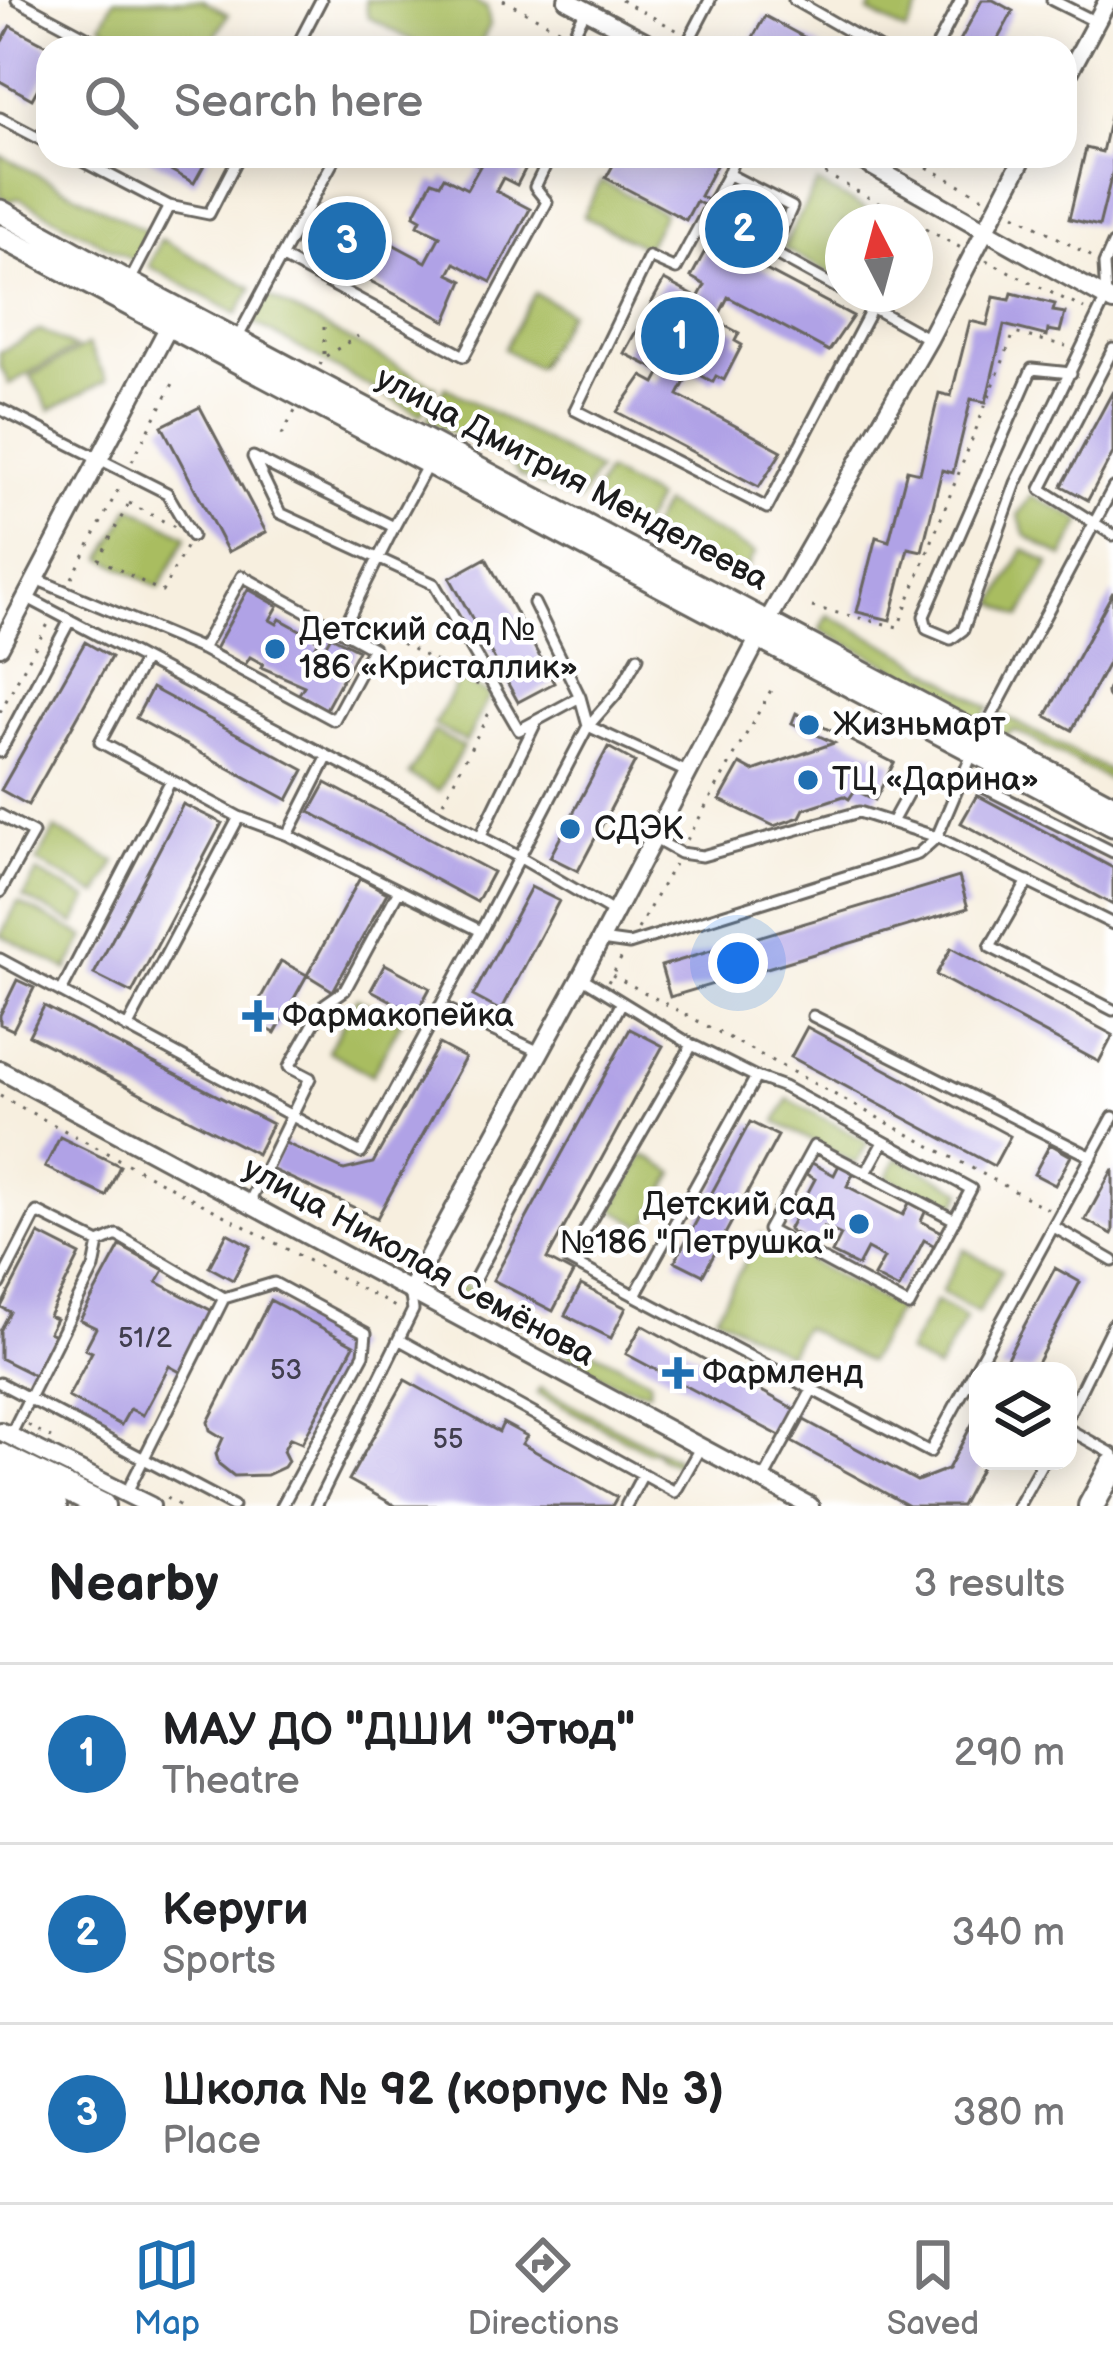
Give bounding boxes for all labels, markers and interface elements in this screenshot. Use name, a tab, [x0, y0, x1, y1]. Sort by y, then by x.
search box	[36, 36, 1077, 168]
icon: search	[78, 69, 144, 135]
text: Search here	[174, 75, 423, 130]
pin: 2	[705, 184, 783, 274]
pin: 3	[308, 196, 386, 286]
north arrow	[825, 204, 933, 312]
pin: 1	[641, 291, 719, 381]
street label: улица Дмитрия Менделеева	[369, 358, 775, 600]
place label: Детский сад № 186 «Кристаллик»	[299, 610, 578, 688]
marker: Детский сад № 186 «Кристаллик»	[262, 636, 288, 662]
place label: Жизньмарт	[833, 705, 1006, 745]
marker: Жизньмарт	[796, 712, 822, 738]
place label: ТЦ «Дарина»	[832, 760, 1039, 800]
marker: ТЦ «Дарина»	[795, 767, 821, 793]
place label: СДЭК	[594, 809, 684, 849]
marker: СДЭК	[557, 816, 583, 842]
your location	[708, 933, 768, 993]
place label: Фармакопейка	[282, 996, 514, 1036]
marker: Фармакопейка	[245, 1003, 271, 1029]
street label: улица Николая Семёнова	[236, 1149, 602, 1375]
place label: Детский сад №186 "Петрушка"	[560, 1185, 835, 1263]
marker: Детский сад №186 "Петрушка"	[846, 1211, 872, 1237]
house number: 51/2	[118, 1323, 172, 1355]
place label: Фармленд	[702, 1353, 863, 1393]
house number: 53	[270, 1355, 302, 1387]
marker: Фармленд	[665, 1360, 691, 1386]
map controls	[969, 1362, 1077, 1470]
button: layers	[969, 1362, 1077, 1470]
house number: 55	[433, 1424, 463, 1456]
text: Nearby	[48, 1554, 219, 1615]
text: 3 results	[913, 1561, 1065, 1608]
text: МАУ ДО "ДШИ "Этюд"	[162, 1703, 635, 1758]
text: 1	[79, 1730, 95, 1777]
text: 290 m	[954, 1730, 1065, 1777]
text: Theatre	[162, 1758, 300, 1805]
text: Керуги	[162, 1883, 309, 1938]
text: 2	[75, 1910, 99, 1957]
text: 340 m	[952, 1910, 1065, 1957]
text: Sports	[162, 1938, 276, 1985]
text: Школа № 92 (корпус № 3)	[162, 2063, 724, 2118]
text: 3	[76, 2090, 98, 2137]
text: 380 m	[953, 2090, 1065, 2137]
text: Place	[162, 2118, 261, 2165]
tab: Map	[134, 2232, 200, 2344]
tab: Directions	[467, 2232, 619, 2344]
tab: Saved	[887, 2232, 979, 2344]

